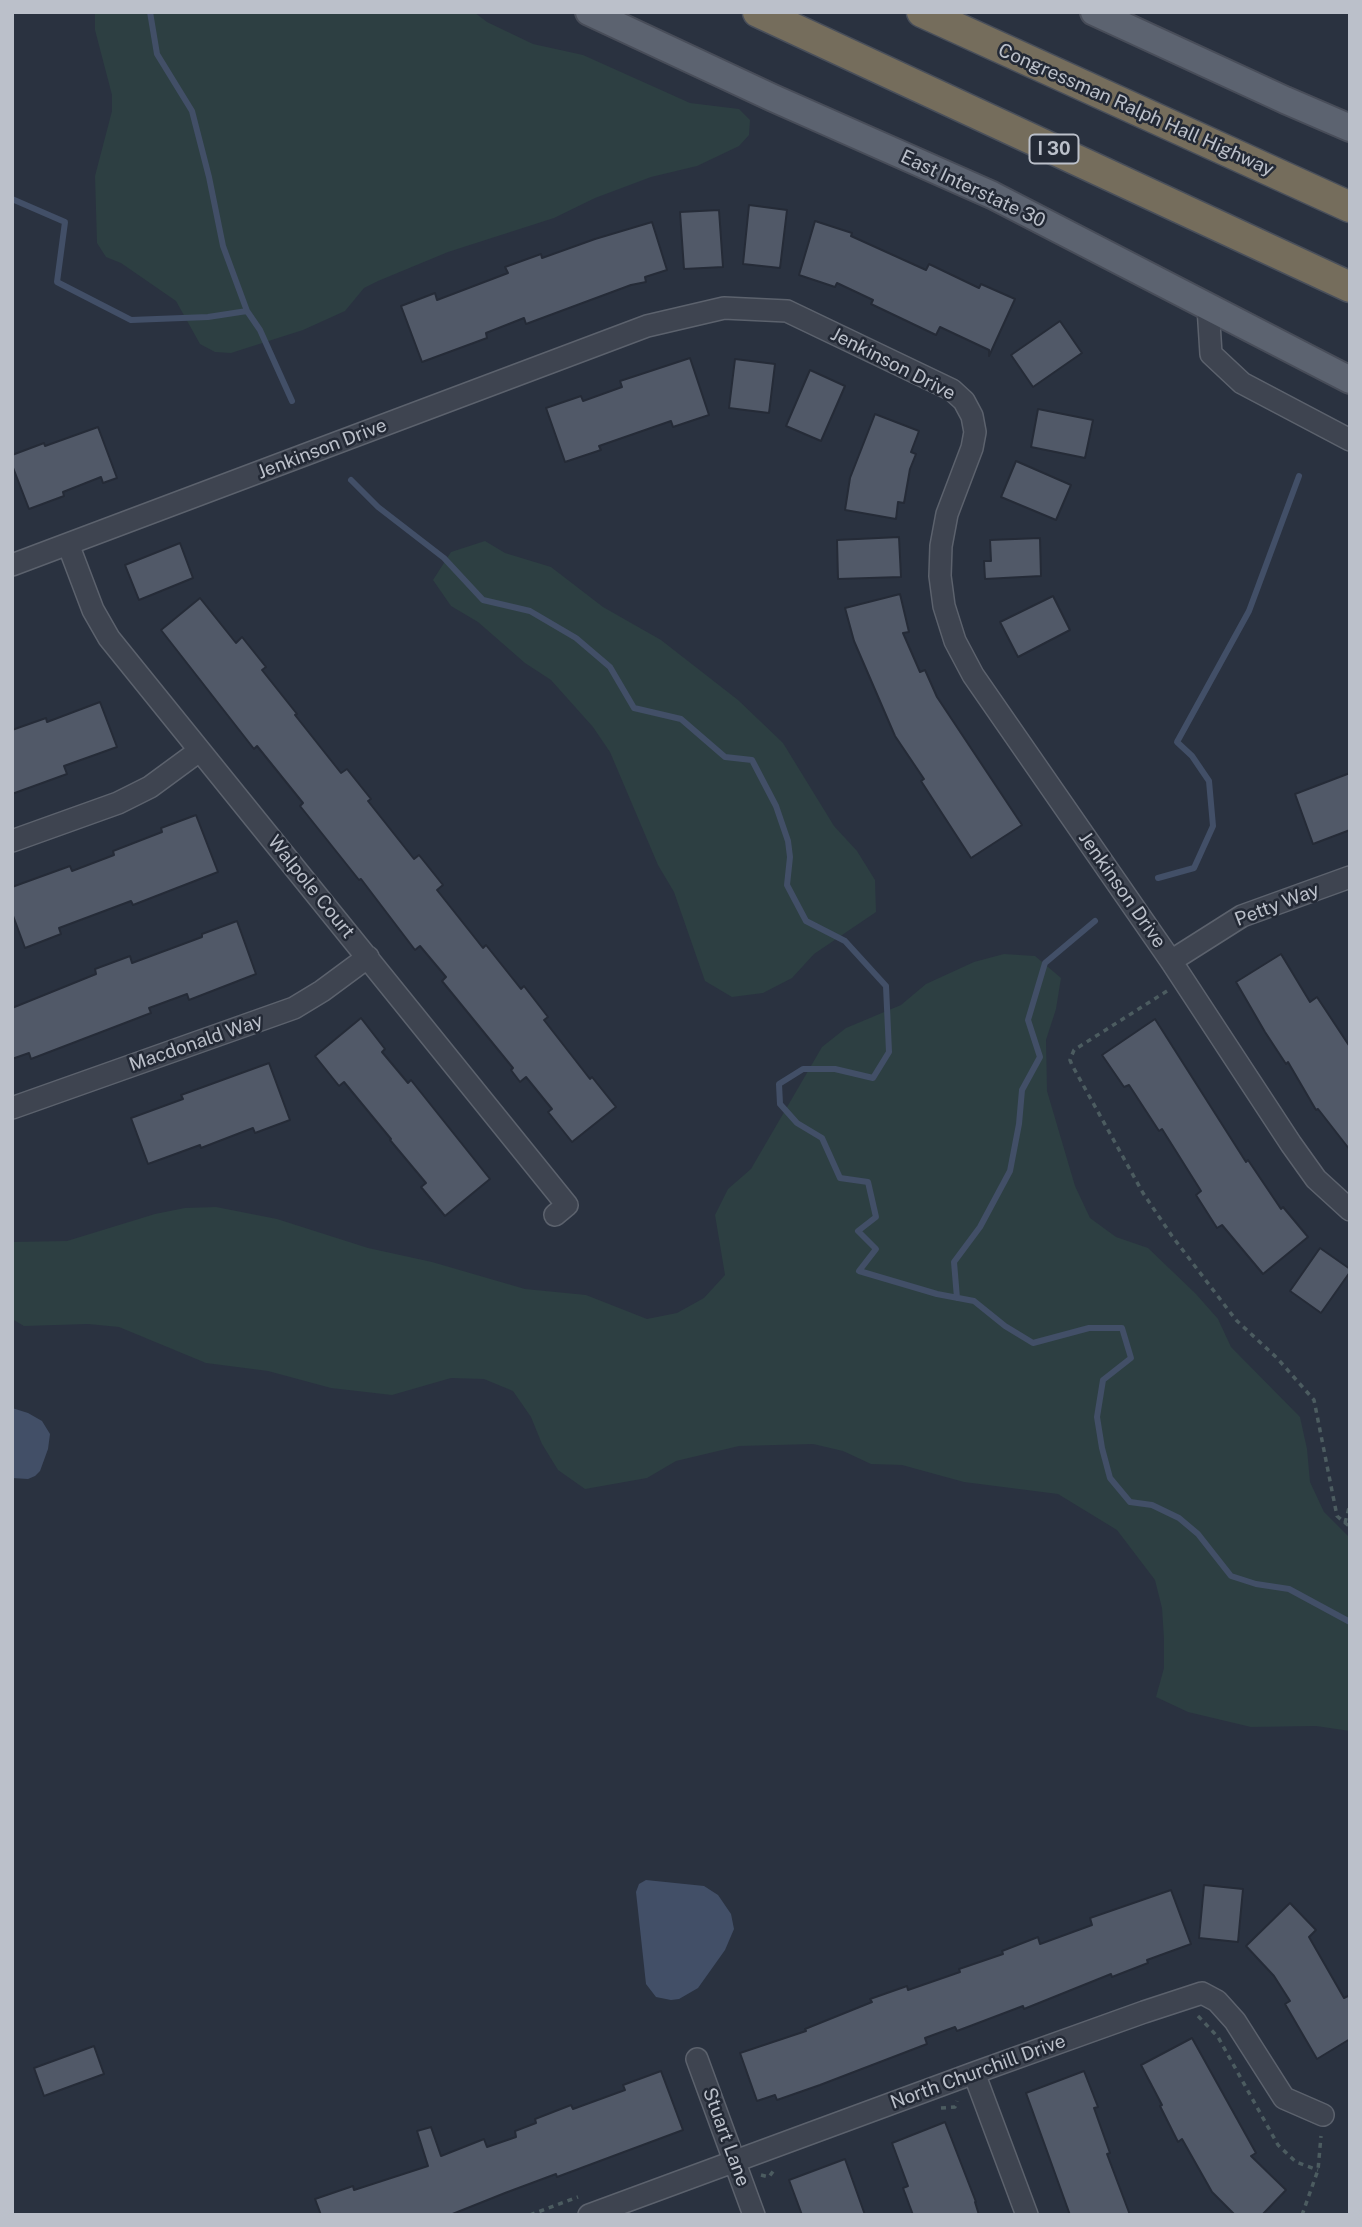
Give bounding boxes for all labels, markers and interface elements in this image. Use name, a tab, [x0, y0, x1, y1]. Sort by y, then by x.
street label: Congressman Ralph Hall Highway	[995, 39, 1277, 181]
road number: I 30	[1030, 134, 1078, 164]
street label: East Interstate 30	[897, 145, 1049, 233]
street label: Jenkinson Drive	[827, 323, 959, 405]
street label: Jenkinson Drive	[254, 414, 390, 484]
street label: Jenkinson Drive	[1073, 827, 1171, 953]
street label: Walpole Court	[263, 831, 359, 943]
street label: Petty Way	[1232, 878, 1322, 932]
street label: Macdonald Way	[126, 1009, 266, 1077]
street label: North Churchill Drive	[887, 2030, 1069, 2114]
street label: Stuart Lane	[698, 2085, 754, 2189]

